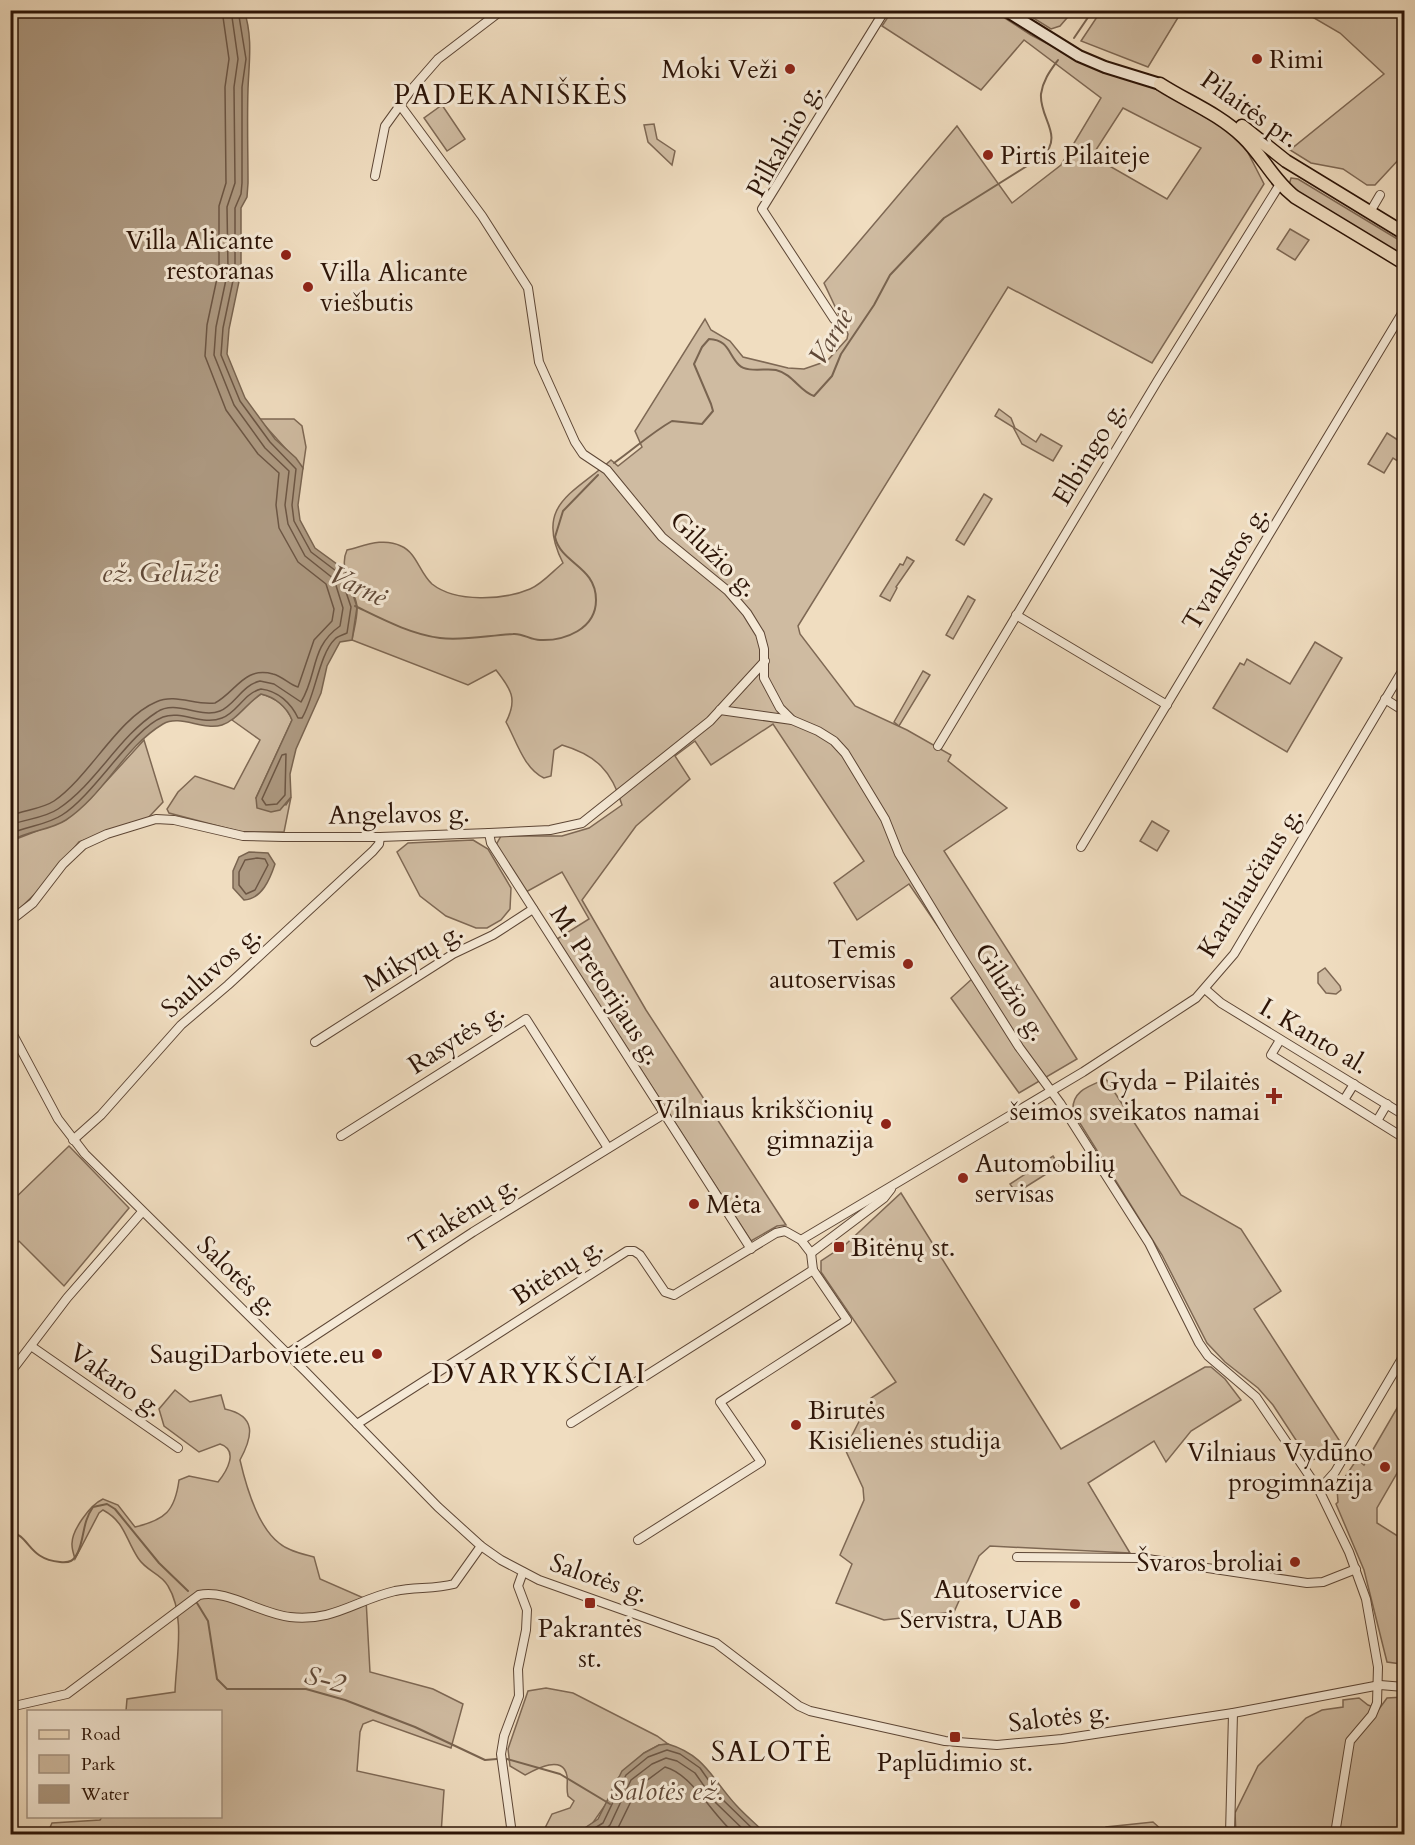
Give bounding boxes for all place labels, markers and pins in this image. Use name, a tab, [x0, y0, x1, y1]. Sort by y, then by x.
place label: Rimi	[1269, 42, 1324, 77]
place label: Moki Veži	[661, 52, 778, 87]
marker: Rimi	[1250, 52, 1264, 66]
marker: Moki Veži	[783, 62, 797, 76]
place label: Pirtis Pilaiteje	[1000, 138, 1150, 173]
marker: Pirtis Pilaiteje	[981, 148, 995, 162]
place label: Villa Alicante restoranas	[126, 223, 274, 288]
marker: Villa Alicante restoranas	[279, 248, 293, 262]
place label: Villa Alicante viešbutis	[320, 255, 468, 320]
marker: Villa Alicante viešbutis	[301, 280, 315, 294]
place label: Temis autoservisas	[769, 932, 896, 997]
marker: Temis autoservisas	[901, 957, 915, 971]
place label: Gyda - Pilaitės šeimos sveikatos namai	[1010, 1064, 1260, 1129]
marker: Gyda - Pilaitės šeimos sveikatos namai	[1265, 1087, 1283, 1105]
place label: Vilniaus krikščionių gimnazija	[655, 1092, 874, 1157]
marker: Vilniaus krikščionių gimnazija	[879, 1117, 893, 1131]
place label: Automobilių servisas	[975, 1146, 1116, 1211]
marker: Automobilių servisas	[956, 1171, 970, 1185]
place label: Mėta	[706, 1187, 762, 1222]
marker: Mėta	[687, 1197, 701, 1211]
place label: Bitėnų st.	[851, 1230, 955, 1265]
marker: Bitėnų st.	[832, 1240, 846, 1254]
place label: SaugiDarboviete.eu	[150, 1337, 365, 1372]
marker: SaugiDarboviete.eu	[370, 1347, 384, 1361]
place label: Birutės Kisielienės studija	[808, 1393, 1001, 1458]
marker: Birutės Kisielienės studija	[789, 1418, 803, 1432]
place label: Vilniaus Vydūno progimnazija	[1187, 1435, 1373, 1500]
marker: Vilniaus Vydūno progimnazija	[1378, 1460, 1392, 1474]
place label: Švaros broliai	[1136, 1545, 1283, 1580]
marker: Švaros broliai	[1288, 1555, 1302, 1569]
place label: Autoservice Servistra, UAB	[900, 1572, 1063, 1637]
marker: Pakrantės st.	[583, 1596, 597, 1610]
marker: Autoservice Servistra, UAB	[1068, 1597, 1082, 1611]
place label: Pakrantės st.	[538, 1611, 642, 1676]
marker: Paplūdimio st.	[948, 1730, 962, 1744]
place label: Paplūdimio st.	[877, 1745, 1033, 1780]

